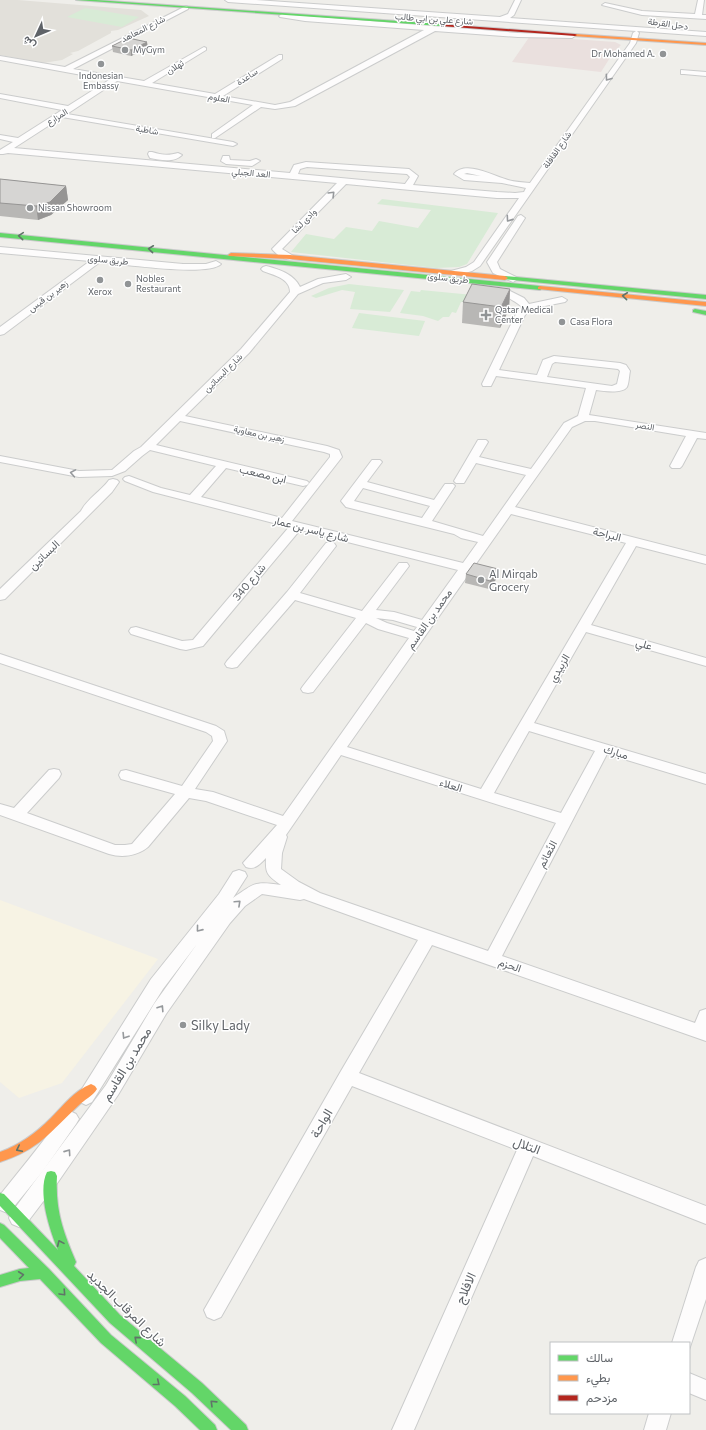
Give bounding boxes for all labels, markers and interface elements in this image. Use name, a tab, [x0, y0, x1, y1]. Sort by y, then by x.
street label: شارع علي بن ابي طالب	[395, 10, 473, 29]
street label: شارع المعاهد	[119, 13, 167, 45]
street label: دحل القرطة	[647, 15, 689, 33]
north arrow	[16, 16, 56, 56]
text: ش	[19, 33, 38, 53]
place label: MyGym	[133, 44, 165, 55]
marker: MyGym	[120, 45, 130, 55]
place label: Dr Mohamed A.	[591, 48, 655, 59]
marker: Dr Mohamed A.	[658, 49, 668, 59]
street label: ثهلان	[164, 57, 186, 77]
marker: Indonesian Embassy	[96, 59, 106, 69]
street label: ساعدة	[234, 66, 259, 87]
place label: Indonesian Embassy	[79, 70, 123, 91]
one-way arrow	[606, 74, 613, 81]
street label: العلوم	[207, 90, 231, 106]
street label: المزارع	[44, 106, 70, 128]
street label: شاطبة	[135, 122, 159, 137]
street label: شارع القافلة	[540, 129, 574, 171]
street label: العد الجبلي	[231, 165, 271, 182]
one-way arrow	[327, 191, 335, 198]
place label: Nissan Showroom	[38, 202, 112, 213]
marker: Nissan Showroom	[25, 203, 35, 213]
street label: وادى لشا	[289, 206, 319, 236]
one-way arrow	[507, 214, 514, 221]
one-way arrow	[18, 232, 24, 241]
one-way arrow	[148, 245, 154, 254]
street label: طريق سلوى	[87, 252, 129, 268]
street label: طريق سلوى	[427, 270, 469, 286]
place label: Nobles Restaurant	[136, 273, 181, 294]
marker: Xerox	[95, 275, 105, 285]
street label: زهير بن قيس	[26, 277, 70, 315]
marker: Nobles Restaurant	[123, 279, 133, 289]
place label: Xerox	[88, 286, 112, 297]
one-way arrow	[622, 292, 628, 301]
place label: Qatar Medical Center	[495, 304, 553, 325]
marker: Qatar Medical Center	[480, 309, 492, 321]
place label: Casa Flora	[570, 316, 613, 327]
marker: Casa Flora	[557, 317, 567, 327]
street label: شارع البساتين	[201, 351, 245, 395]
street label: النصر	[634, 418, 655, 434]
street label: زهير بن معاوية	[232, 423, 286, 445]
street label: ابن مصعب	[238, 462, 288, 486]
one-way arrow	[70, 469, 76, 478]
street label: شارع ياسر بن عمار	[270, 513, 351, 546]
street label: البراحة	[591, 524, 623, 544]
street label: البساتين	[26, 537, 62, 573]
street label: شارع 340	[229, 560, 270, 604]
place label: Al Mirqab Grocery	[489, 567, 538, 593]
marker: Al Mirqab Grocery	[476, 575, 486, 585]
street label: محمد بن القاسم	[403, 586, 456, 653]
street label: علي	[633, 635, 654, 656]
street label: الزبيدي	[545, 651, 575, 686]
street label: مبارك	[602, 742, 630, 762]
street label: العلاء	[438, 775, 464, 794]
street label: النًعائم	[534, 838, 561, 871]
one-way arrow	[233, 901, 241, 908]
one-way arrow	[197, 925, 204, 932]
street label: الحزم	[496, 955, 523, 976]
one-way arrow	[156, 1005, 164, 1012]
place label: Silky Lady	[191, 1017, 250, 1033]
marker: Silky Lady	[178, 1020, 188, 1030]
street label: محمد بن القاسم	[98, 1024, 155, 1104]
one-way arrow	[123, 1031, 130, 1038]
street label: الواحة	[306, 1106, 337, 1141]
street label: التلال	[511, 1133, 543, 1158]
one-way arrow	[16, 1144, 23, 1152]
one-way arrow	[63, 1150, 70, 1157]
one-way arrow	[57, 1239, 65, 1246]
street label: شارع المرقاب الجديد	[83, 1266, 170, 1351]
street label: الافلاج	[451, 1270, 481, 1307]
one-way arrow	[18, 1271, 25, 1280]
one-way arrow	[58, 1289, 65, 1296]
one-way arrow	[135, 1337, 142, 1344]
legend	[550, 1342, 690, 1414]
text: سالك	[586, 1350, 613, 1364]
text: بطيء	[586, 1370, 610, 1388]
one-way arrow	[152, 1378, 160, 1385]
text: مزدحم	[586, 1390, 617, 1406]
one-way arrow	[210, 1400, 218, 1408]

